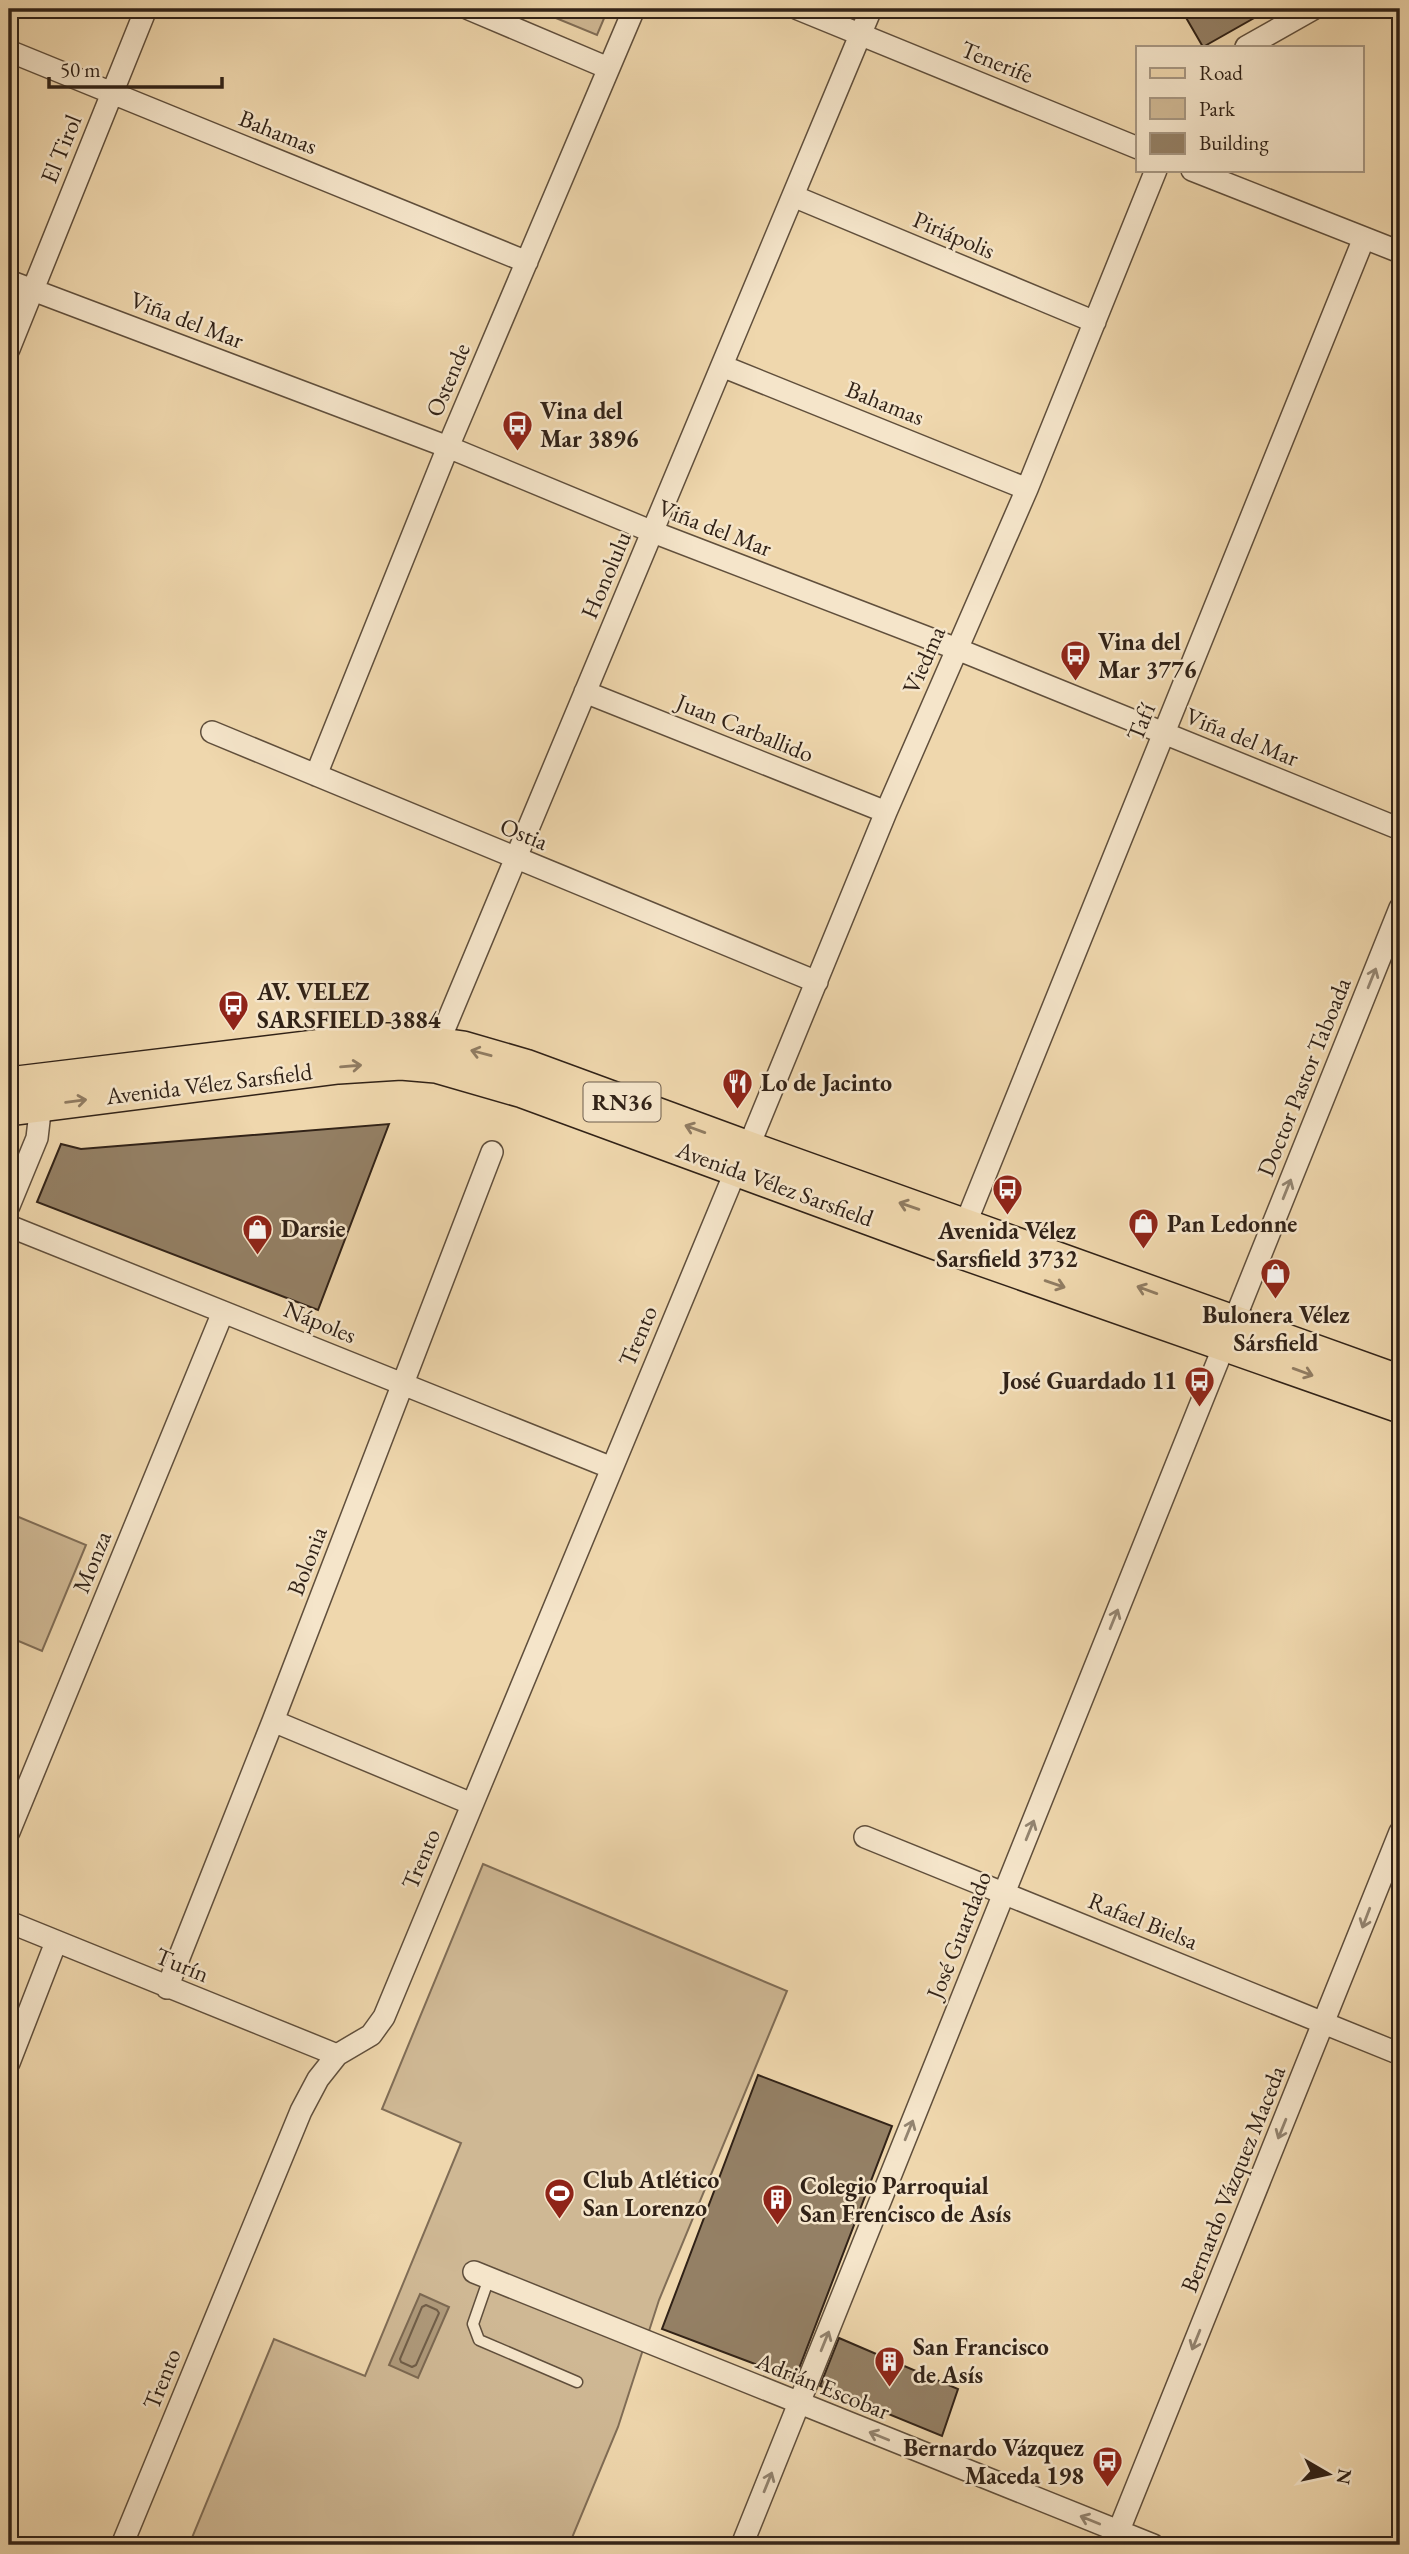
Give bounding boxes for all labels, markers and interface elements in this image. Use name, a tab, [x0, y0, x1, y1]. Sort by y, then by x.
street label: Tenerife	[956, 33, 1038, 90]
scale bar	[49, 46, 222, 90]
legend	[1136, 46, 1364, 172]
text: 50 m	[60, 56, 101, 83]
text: Road	[1199, 59, 1243, 86]
text: Park	[1199, 95, 1236, 122]
street label: Bahamas	[235, 102, 322, 161]
street label: El Tirol	[33, 110, 88, 188]
text: Building	[1199, 129, 1269, 156]
street label: Piriápolis	[909, 203, 1000, 266]
street label: Viña del Mar	[126, 284, 248, 355]
street label: Ostende	[418, 338, 477, 421]
street label: Bahamas	[842, 373, 929, 432]
place label: Vina del Mar 3896	[540, 395, 639, 454]
bus stop icon: Vina del Mar 3896	[500, 408, 534, 452]
street label: Viña del Mar	[654, 492, 776, 563]
street label: Honolulu	[573, 526, 638, 623]
street label: Viedma	[895, 621, 952, 699]
place label: Vina del Mar 3776	[1098, 626, 1197, 685]
bus stop icon: Vina del Mar 3776	[1058, 639, 1092, 683]
street label: Juan Carballido	[670, 685, 818, 769]
street label: Tafí	[1119, 698, 1162, 745]
street label: Viña del Mar	[1181, 700, 1303, 773]
street label: Ostia	[496, 810, 553, 857]
one-way arrow	[1366, 968, 1379, 989]
street label: Doctor Pastor Taboada	[1249, 972, 1358, 1181]
place label: AV. VELEZ SARSFIELD 3884	[256, 976, 441, 1035]
bus stop icon: AV. VELEZ SARSFIELD 3884	[217, 989, 251, 1033]
one-way arrow	[470, 1046, 492, 1059]
street label: Avenida Vélez Sarsfield	[103, 1055, 315, 1112]
one-way arrow	[339, 1059, 362, 1072]
restaurant icon: Lo de Jacinto	[721, 1066, 755, 1110]
place label: Lo de Jacinto	[761, 1067, 892, 1098]
road number: RN36	[584, 1082, 660, 1121]
one-way arrow	[65, 1094, 87, 1107]
one-way arrow	[684, 1122, 706, 1134]
street label: Avenida Vélez Sarsfield	[671, 1133, 879, 1234]
bus stop icon: Avenida Vélez Sarsfield 3732	[990, 1172, 1024, 1216]
one-way arrow	[1281, 1179, 1294, 1200]
one-way arrow	[899, 1198, 921, 1211]
shop icon: Pan Ledonne	[1127, 1207, 1161, 1251]
place label: Pan Ledonne	[1167, 1208, 1297, 1239]
shop icon: Darsie	[241, 1212, 275, 1256]
place label: Darsie	[281, 1213, 346, 1244]
place label: Avenida Vélez Sarsfield 3732	[936, 1215, 1078, 1274]
shop icon: Bulonera Vélez Sársfield	[1259, 1256, 1293, 1300]
one-way arrow	[1044, 1278, 1066, 1291]
one-way arrow	[1136, 1283, 1158, 1295]
street label: Nápoles	[279, 1293, 361, 1350]
place label: Bulonera Vélez Sársfield	[1202, 1299, 1350, 1358]
street label: Trento	[611, 1301, 664, 1371]
bus stop icon: José Guardado 11	[1183, 1364, 1217, 1408]
place label: José Guardado 11	[1000, 1365, 1177, 1396]
one-way arrow	[1292, 1367, 1314, 1379]
street label: Bolonia	[279, 1522, 334, 1600]
street label: Monza	[65, 1526, 118, 1597]
one-way arrow	[1108, 1609, 1121, 1630]
one-way arrow	[1024, 1820, 1037, 1842]
street label: Trento	[394, 1824, 447, 1894]
street label: José Guardado	[918, 1866, 998, 2005]
street label: Rafael Bielsa	[1084, 1885, 1203, 1957]
one-way arrow	[1359, 1907, 1372, 1929]
street label: Turín	[151, 1940, 214, 1989]
street label: Bernardo Vázquez Maceda	[1173, 2061, 1292, 2297]
one-way arrow	[1274, 2118, 1287, 2140]
one-way arrow	[904, 2120, 917, 2142]
place label: Club Atlético San Lorenzo	[583, 2164, 719, 2223]
place label: Colegio Parroquial San Frencisco de Asís	[800, 2170, 1011, 2229]
sports icon: Club Atlético San Lorenzo	[543, 2177, 577, 2221]
building icon: Colegio Parroquial San Frencisco de Asís	[760, 2183, 794, 2227]
one-way arrow	[1189, 2329, 1202, 2351]
one-way arrow	[819, 2331, 832, 2353]
place label: San Francisco de Asís	[913, 2331, 1049, 2390]
street label: Trento	[135, 2344, 188, 2414]
street label: Adrián Escobar	[751, 2344, 895, 2426]
building icon: San Francisco de Asís	[873, 2344, 907, 2388]
one-way arrow	[868, 2429, 890, 2442]
place label: Bernardo Vázquez Maceda 198	[903, 2432, 1085, 2491]
north arrow	[1294, 2438, 1364, 2508]
bus stop icon: Bernardo Vázquez Maceda 198	[1090, 2445, 1124, 2489]
text: N	[1331, 2467, 1358, 2487]
one-way arrow	[762, 2472, 775, 2493]
one-way arrow	[1080, 2513, 1101, 2526]

